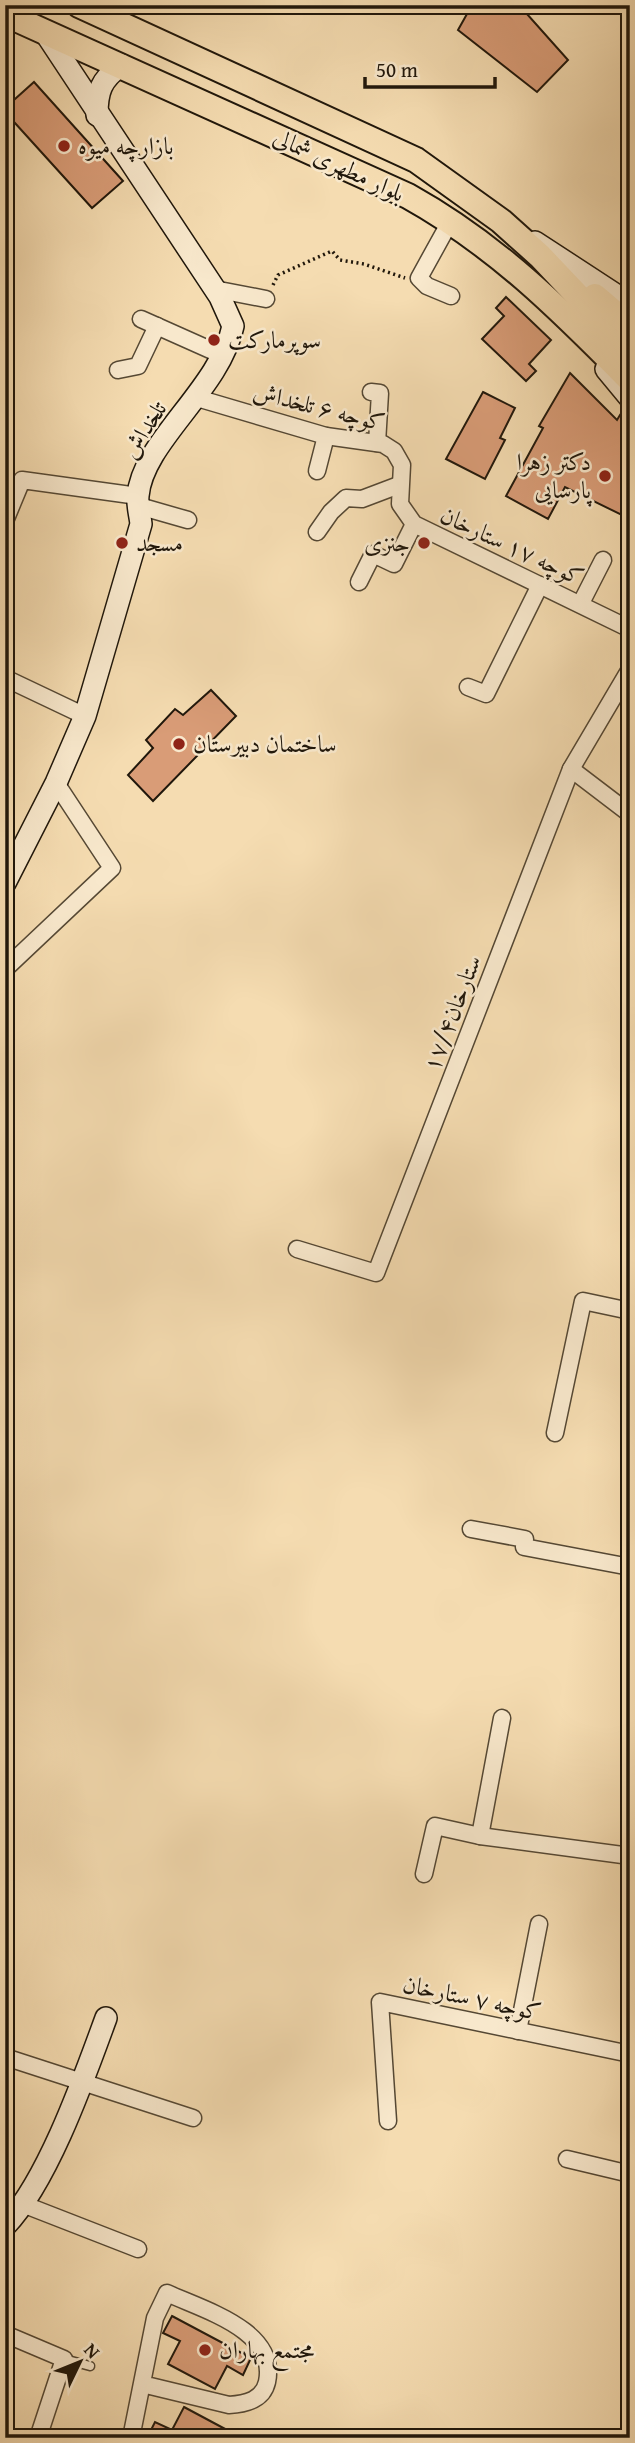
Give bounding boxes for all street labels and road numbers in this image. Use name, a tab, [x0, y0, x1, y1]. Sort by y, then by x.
street label: بلوار مطهرى شمالى	[268, 119, 411, 210]
street label: کوچه ۶ تلخداش	[249, 373, 389, 440]
street label: تلخداش	[112, 394, 175, 465]
street label: کوچه ۱۷ ستارخان	[435, 497, 590, 594]
street label: ستارخان۱۷/۴	[413, 950, 490, 1076]
street label: کوچه ۷ ستارخان	[400, 1966, 545, 2029]

